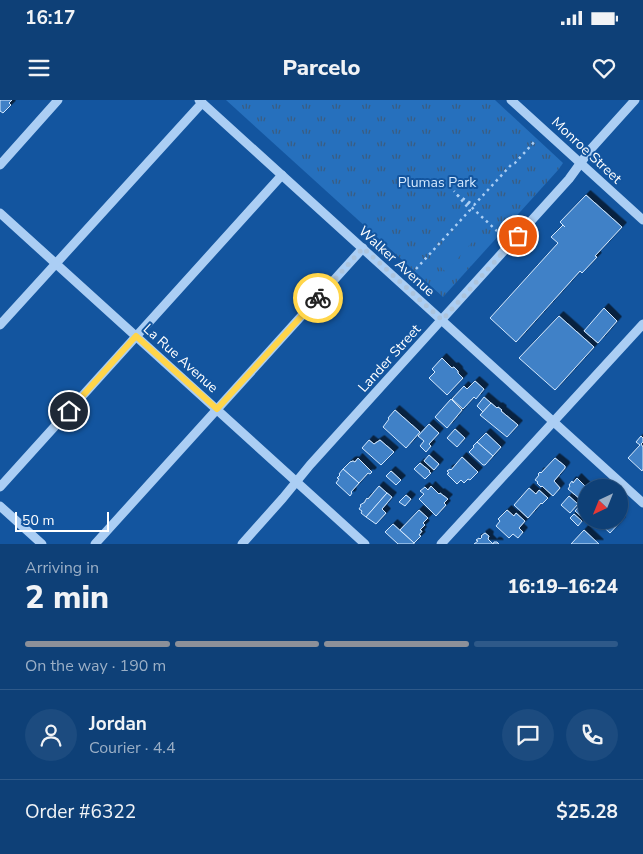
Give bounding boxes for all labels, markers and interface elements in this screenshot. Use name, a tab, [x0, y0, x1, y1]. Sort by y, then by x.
text: 16:17	[25, 5, 75, 31]
text: Parcelo	[283, 53, 360, 83]
icon: menu	[25, 54, 53, 82]
icon: heart	[590, 54, 618, 82]
street label: Monroe Street	[547, 113, 626, 188]
park label: Plumas Park	[398, 173, 477, 192]
pin	[497, 215, 539, 257]
street label: Walker Avenue	[354, 222, 439, 301]
icon: bag	[504, 222, 532, 250]
courier	[293, 273, 343, 323]
icon: bike	[304, 284, 332, 312]
street label: La Rue Avenue	[139, 320, 222, 397]
street label: Lander Street	[354, 320, 425, 396]
pin	[48, 390, 90, 432]
icon: home	[55, 397, 83, 425]
north arrow	[578, 479, 628, 529]
map controls	[578, 479, 628, 529]
scale bar	[15, 509, 109, 532]
text: 50 m	[22, 511, 54, 530]
text: Arriving in	[25, 557, 99, 579]
text: 16:19–16:24	[507, 574, 618, 600]
text: 2 min	[25, 576, 109, 619]
text: On the way · 190 m	[25, 655, 166, 677]
button: person	[25, 709, 77, 761]
button: chat	[502, 709, 554, 761]
button: phone	[566, 709, 618, 761]
text: Jordan	[89, 711, 147, 737]
text: Courier · 4.4	[89, 737, 175, 759]
text: Order #6322	[25, 799, 136, 825]
text: $25.28	[556, 799, 618, 825]

